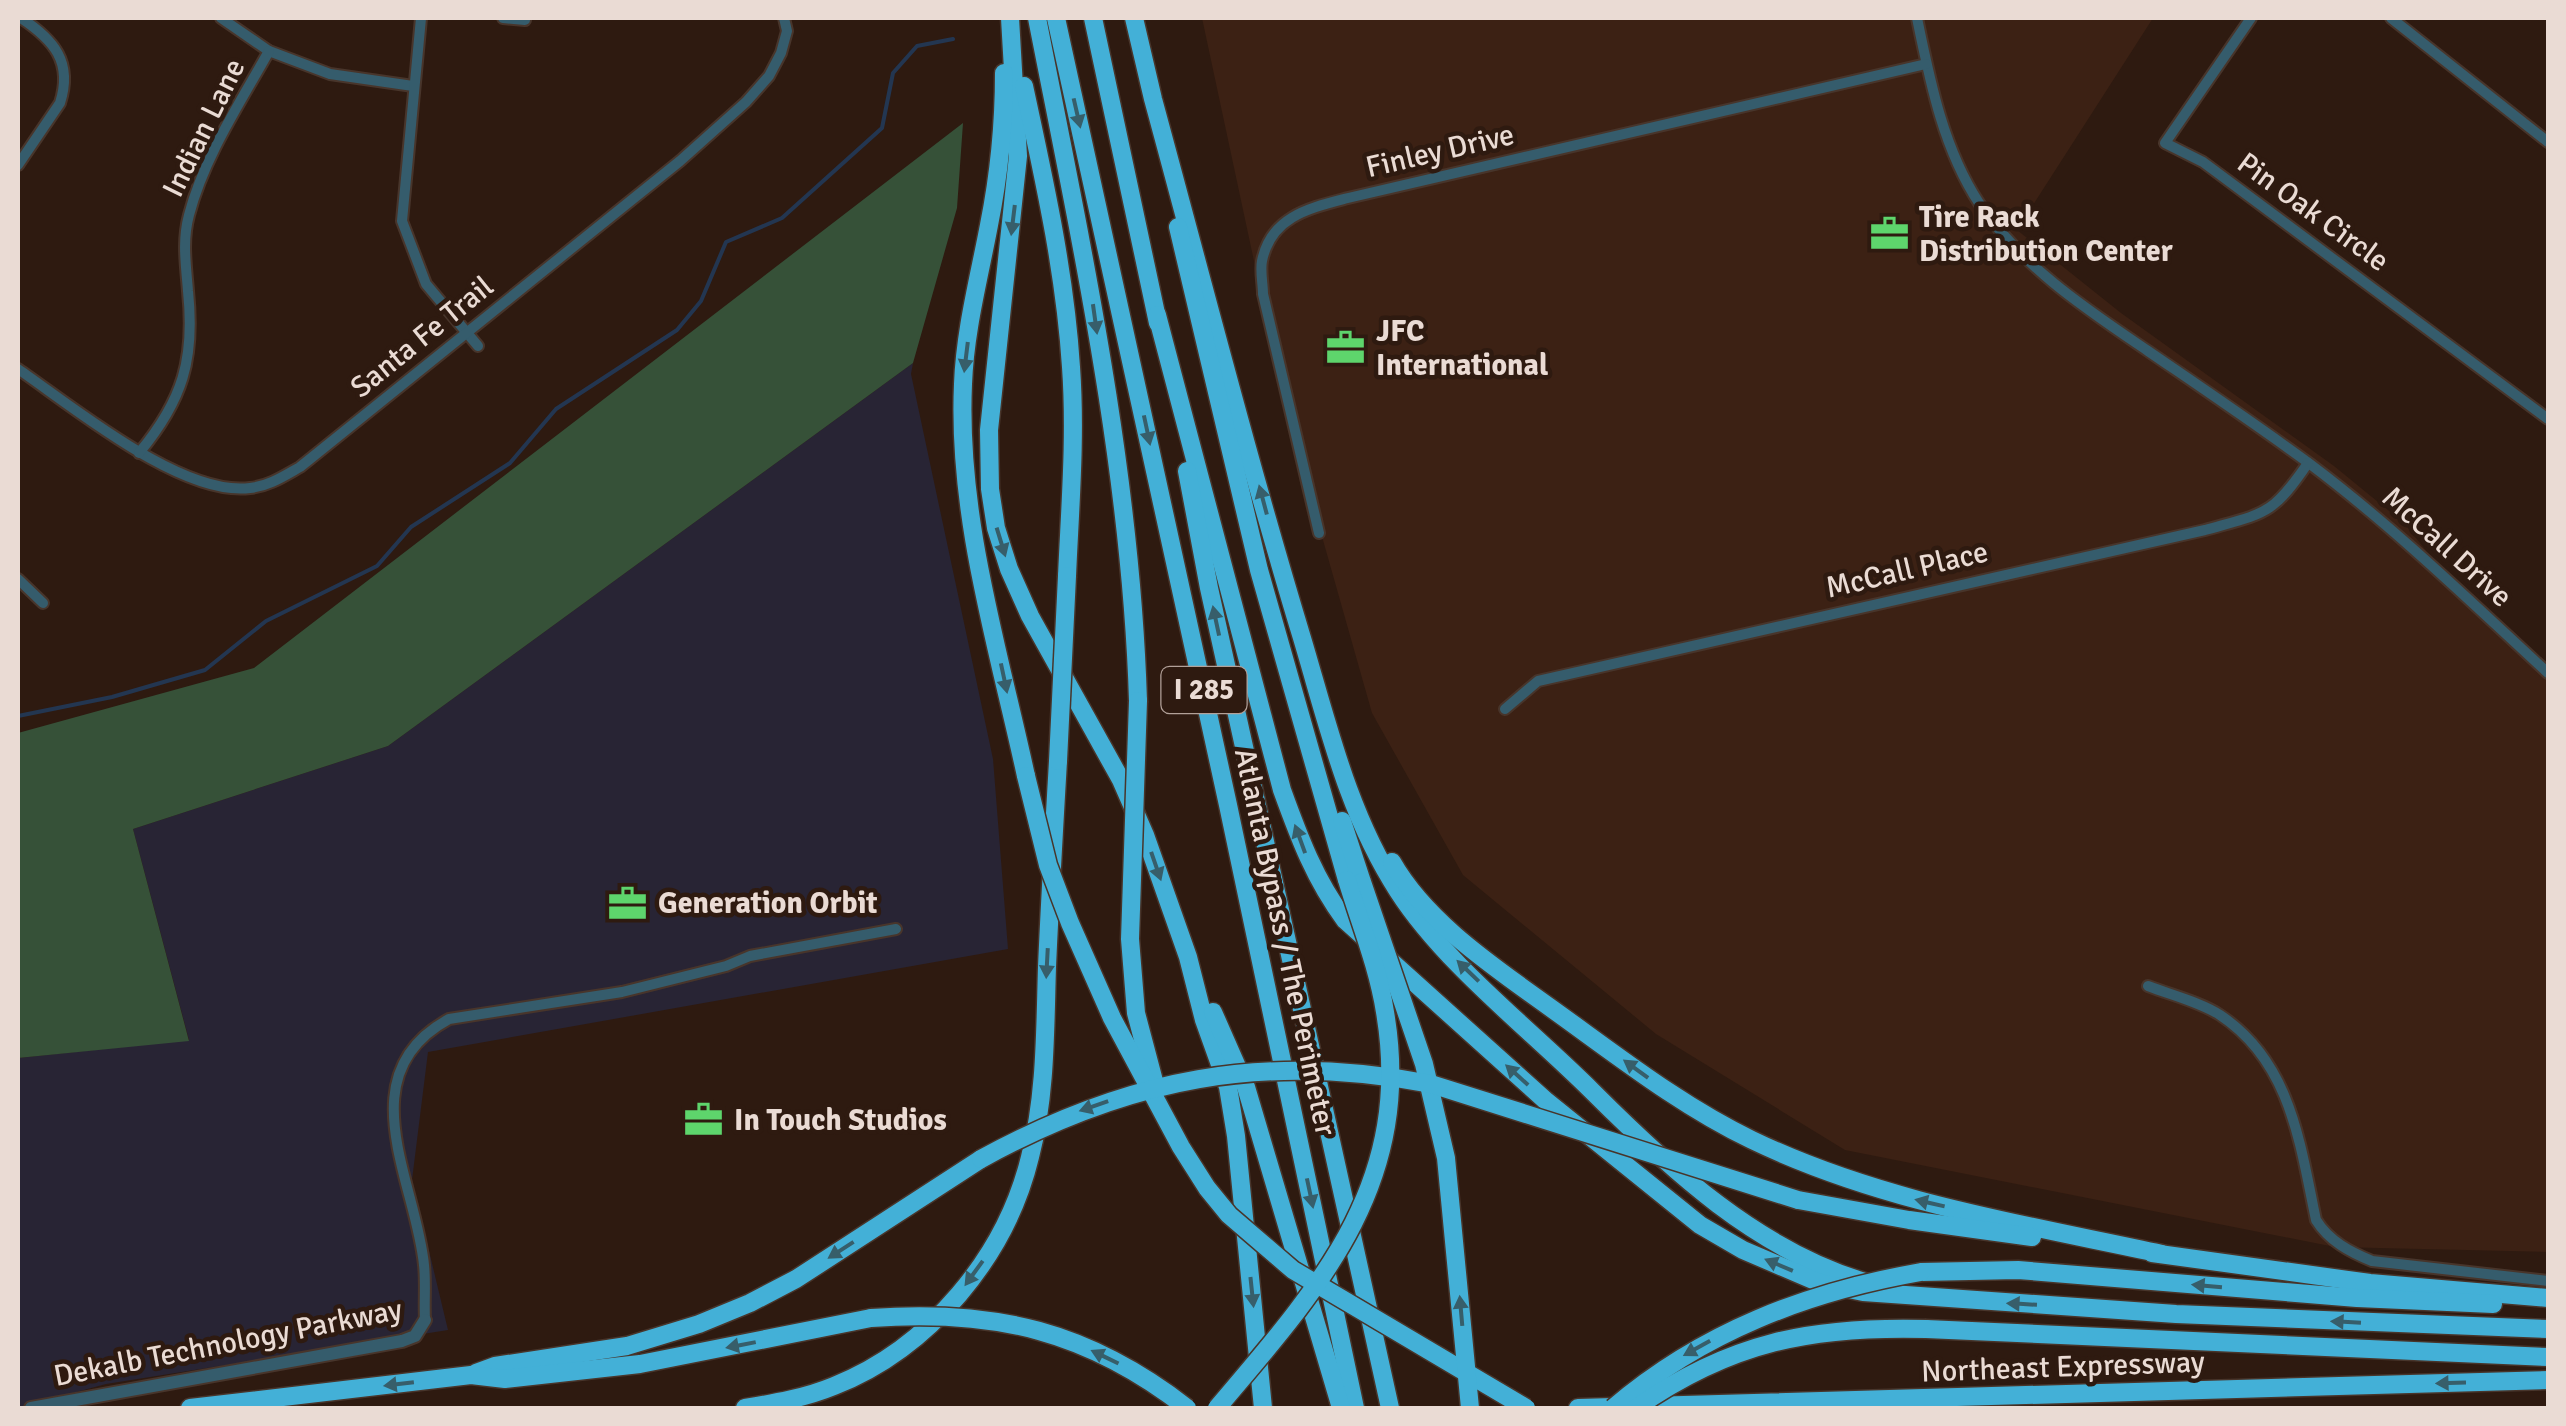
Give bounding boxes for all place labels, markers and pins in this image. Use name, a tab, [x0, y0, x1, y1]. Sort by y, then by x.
place label: Tire Rack Distribution Center	[1919, 199, 2173, 270]
office icon: Tire Rack Distribution Center	[1868, 213, 1910, 255]
place label: JFC International	[1376, 313, 1548, 384]
office icon: JFC International	[1325, 327, 1367, 369]
office icon: Generation Orbit	[607, 882, 649, 924]
place label: Generation Orbit	[658, 885, 877, 922]
office icon: In Touch Studios	[683, 1099, 725, 1141]
place label: In Touch Studios	[734, 1102, 947, 1139]

